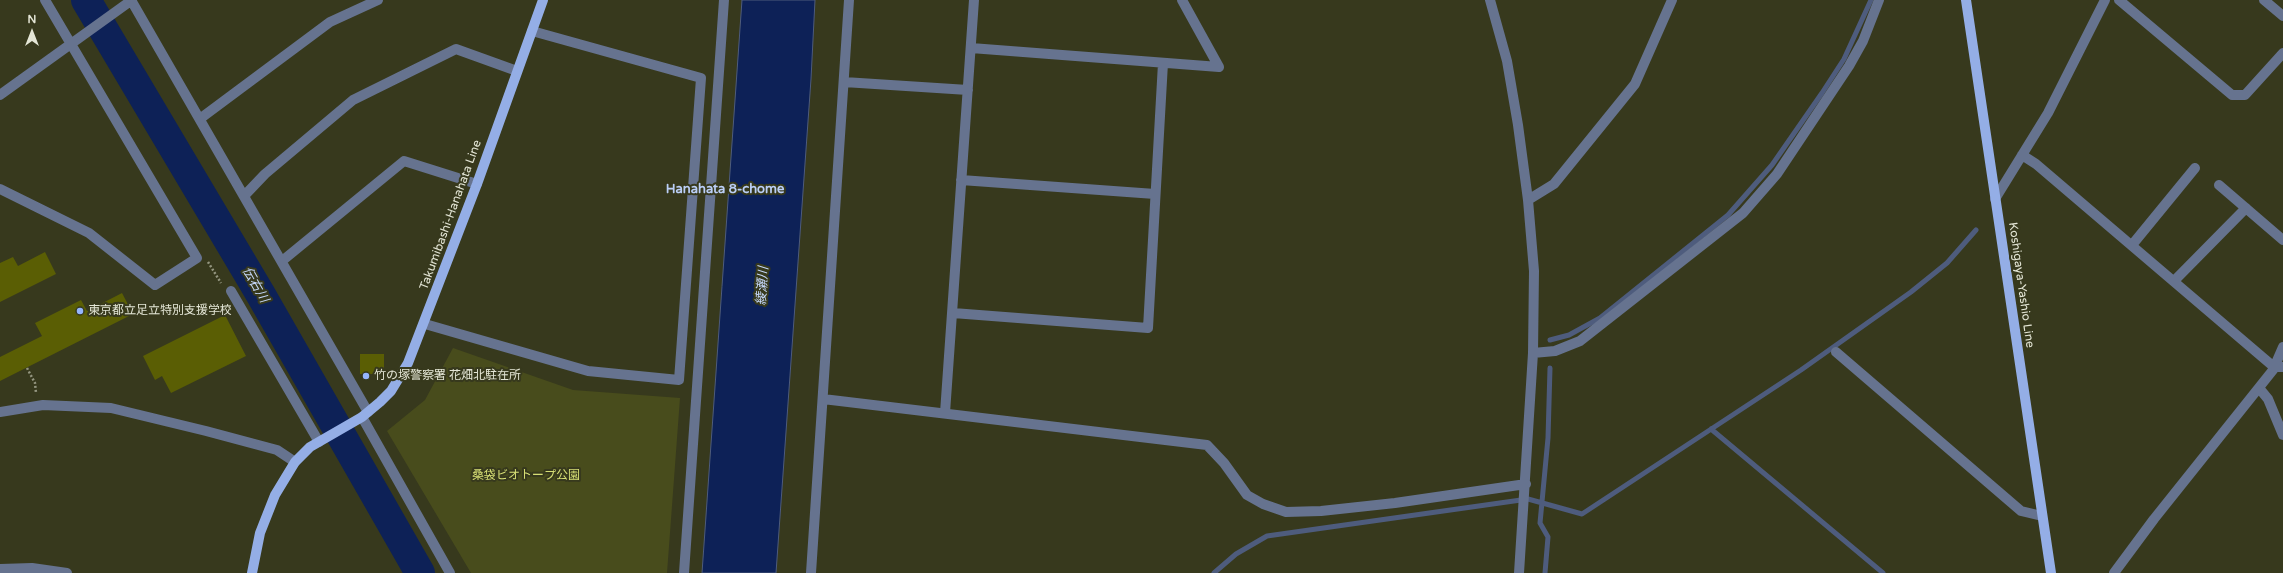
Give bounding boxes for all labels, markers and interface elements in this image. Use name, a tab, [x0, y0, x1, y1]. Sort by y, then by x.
north arrow	[12, 12, 52, 52]
text: N	[28, 13, 36, 26]
street label: Takumibashi-Hanahata Line	[417, 138, 485, 292]
district label: Hanahata 8-chome	[666, 182, 784, 198]
street label: Koshigaya-Yashio Line	[2005, 221, 2037, 349]
water label: 伝右川	[238, 264, 272, 306]
water label: 綾瀬川	[754, 266, 772, 306]
place label: 東京都立足立特別支援学校	[88, 304, 232, 318]
marker: 東京都立足立特別支援学校	[75, 306, 85, 316]
place label: 竹の塚警察署 花畑北駐在所	[374, 369, 521, 383]
marker: 竹の塚警察署 花畑北駐在所	[361, 371, 371, 381]
park label: 桑袋ビオトープ公園	[472, 469, 580, 483]

